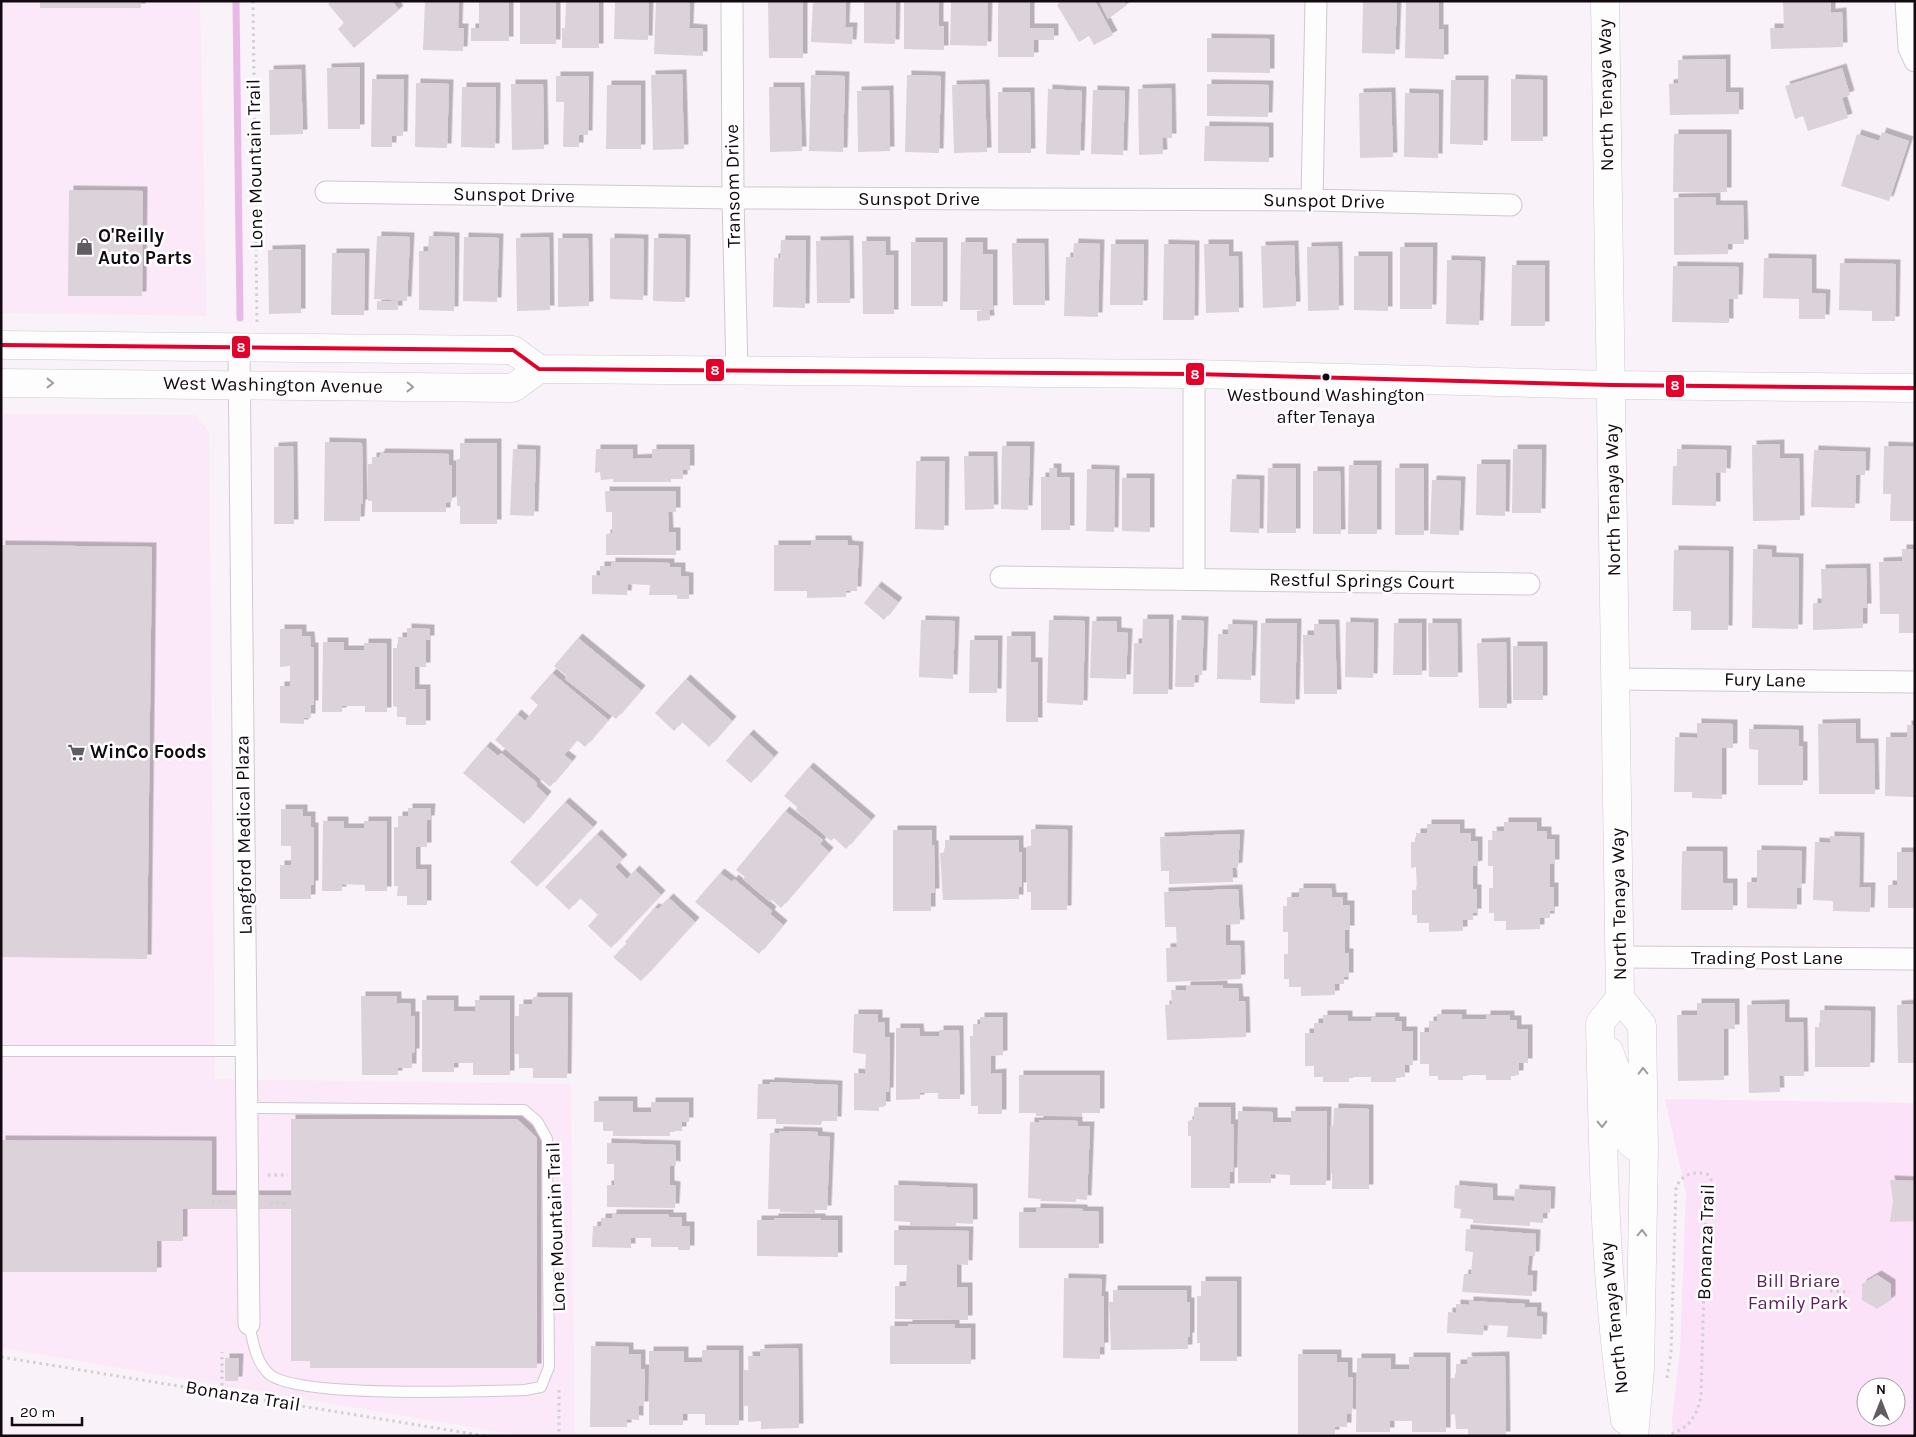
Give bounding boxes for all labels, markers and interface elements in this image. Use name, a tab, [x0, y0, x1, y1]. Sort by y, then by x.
street label: North Tenaya Way	[1594, 18, 1618, 172]
street label: Lone Mountain Trail	[243, 79, 267, 249]
street label: Transom Drive	[721, 124, 745, 248]
street label: Sunspot Drive	[453, 183, 575, 207]
street label: Sunspot Drive	[858, 188, 980, 210]
street label: Sunspot Drive	[1263, 189, 1385, 213]
place label: O'Reilly Auto Parts	[98, 225, 192, 269]
shop icon: O'Reilly Auto Parts	[74, 237, 94, 257]
line badge: 8	[231, 335, 251, 359]
text: 8	[236, 339, 246, 356]
line badge: 8	[705, 358, 725, 382]
text: 8	[710, 362, 720, 379]
line badge: 8	[1185, 362, 1205, 386]
text: 8	[1190, 366, 1200, 383]
street label: West Washington Avenue	[163, 372, 383, 398]
marker: Westbound Washington after Tenaya	[1321, 372, 1331, 382]
line badge: 8	[1665, 374, 1685, 398]
text: 8	[1670, 377, 1680, 394]
one-way arrow	[46, 378, 54, 388]
one-way arrow	[406, 382, 414, 392]
place label: Westbound Washington after Tenaya	[1227, 384, 1425, 428]
street label: North Tenaya Way	[1601, 423, 1625, 577]
street label: Restful Springs Court	[1269, 568, 1455, 594]
street label: Fury Lane	[1724, 668, 1806, 692]
street label: Langford Medical Plaza	[231, 735, 257, 935]
place label: WinCo Foods	[90, 741, 207, 763]
supermarket icon: WinCo Foods	[66, 742, 86, 762]
street label: North Tenaya Way	[1607, 827, 1631, 981]
street label: Trading Post Lane	[1691, 947, 1843, 969]
one-way arrow	[1638, 1067, 1648, 1074]
one-way arrow	[1597, 1121, 1607, 1129]
street label: Lone Mountain Trail	[542, 1142, 570, 1312]
street label: Bonanza Trail	[1693, 1184, 1719, 1300]
one-way arrow	[1637, 1229, 1648, 1237]
street label: North Tenaya Way	[1595, 1241, 1633, 1395]
park label: Bill Briare Family Park	[1748, 1270, 1849, 1314]
street label: Bonanza Trail	[184, 1376, 302, 1416]
north arrow	[1856, 1377, 1906, 1427]
text: N	[1876, 1381, 1886, 1398]
scale bar	[12, 1394, 82, 1426]
text: 20 m	[20, 1403, 55, 1421]

